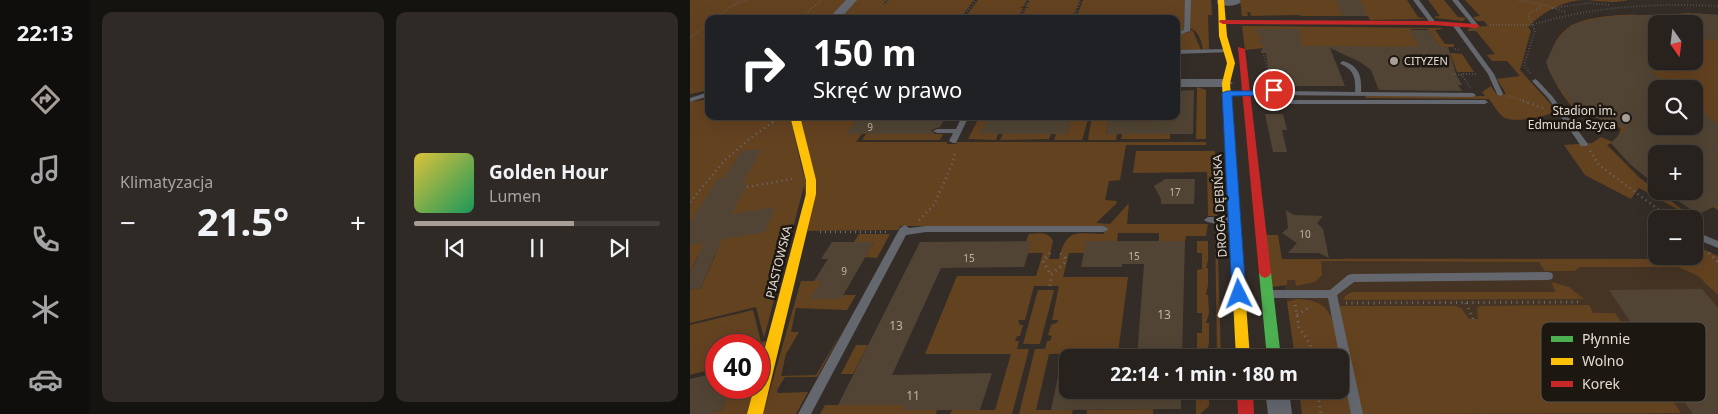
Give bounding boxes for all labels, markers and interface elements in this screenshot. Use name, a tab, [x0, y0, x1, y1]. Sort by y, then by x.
north arrow	[1648, 15, 1702, 70]
map controls	[1648, 15, 1703, 265]
text: 22:13	[17, 17, 73, 47]
text: 150 m	[813, 29, 916, 76]
icon: right	[730, 35, 795, 100]
place label: CITYZEN	[1404, 53, 1448, 68]
marker: CITYZEN	[1388, 55, 1400, 67]
pin	[1253, 69, 1295, 111]
text: Skręć w prawo	[813, 74, 962, 104]
icon: arrive	[1260, 76, 1288, 104]
button: search	[1648, 80, 1703, 135]
icon: directions	[28, 82, 63, 117]
place label: Stadion im. Edmunda Szyca	[1528, 102, 1616, 133]
marker: Stadion im. Edmunda Szyca	[1620, 112, 1632, 124]
house number: 9	[867, 120, 873, 134]
button: +	[1648, 145, 1703, 200]
icon: music	[28, 152, 63, 187]
street label: DROGA DĘBIŃSKA	[1208, 154, 1231, 258]
text: Golden Hour	[489, 159, 608, 185]
text: Klimatyzacja	[120, 171, 213, 193]
text: Lumen	[489, 185, 541, 207]
house number: 17	[1169, 185, 1181, 199]
text: 21.5°	[197, 195, 289, 247]
text: −	[120, 203, 136, 241]
text: +	[350, 203, 366, 241]
button: −	[1648, 210, 1703, 265]
icon: phone	[28, 222, 63, 257]
street label: PIASTOWSKA	[761, 224, 796, 300]
house number: 10	[1299, 227, 1311, 241]
icon: previous	[441, 234, 469, 262]
icon: pause	[523, 234, 551, 262]
icon: next	[605, 234, 633, 262]
house number: 15	[1128, 249, 1140, 263]
house number: 15	[963, 251, 975, 265]
house number: 9	[841, 264, 847, 278]
position arrow	[1212, 267, 1264, 319]
icon: climate	[28, 292, 63, 327]
house number: 13	[1157, 306, 1171, 323]
house number: 13	[889, 317, 903, 334]
legend	[1541, 322, 1706, 402]
text: Płynnie	[1582, 329, 1630, 348]
speed limit sign: 40	[705, 334, 770, 399]
text: Wolno	[1582, 351, 1624, 370]
text: 22:14 · 1 min · 180 m	[1110, 361, 1298, 387]
icon: car	[28, 362, 63, 397]
text: Korek	[1582, 374, 1621, 393]
house number: 11	[906, 387, 920, 404]

